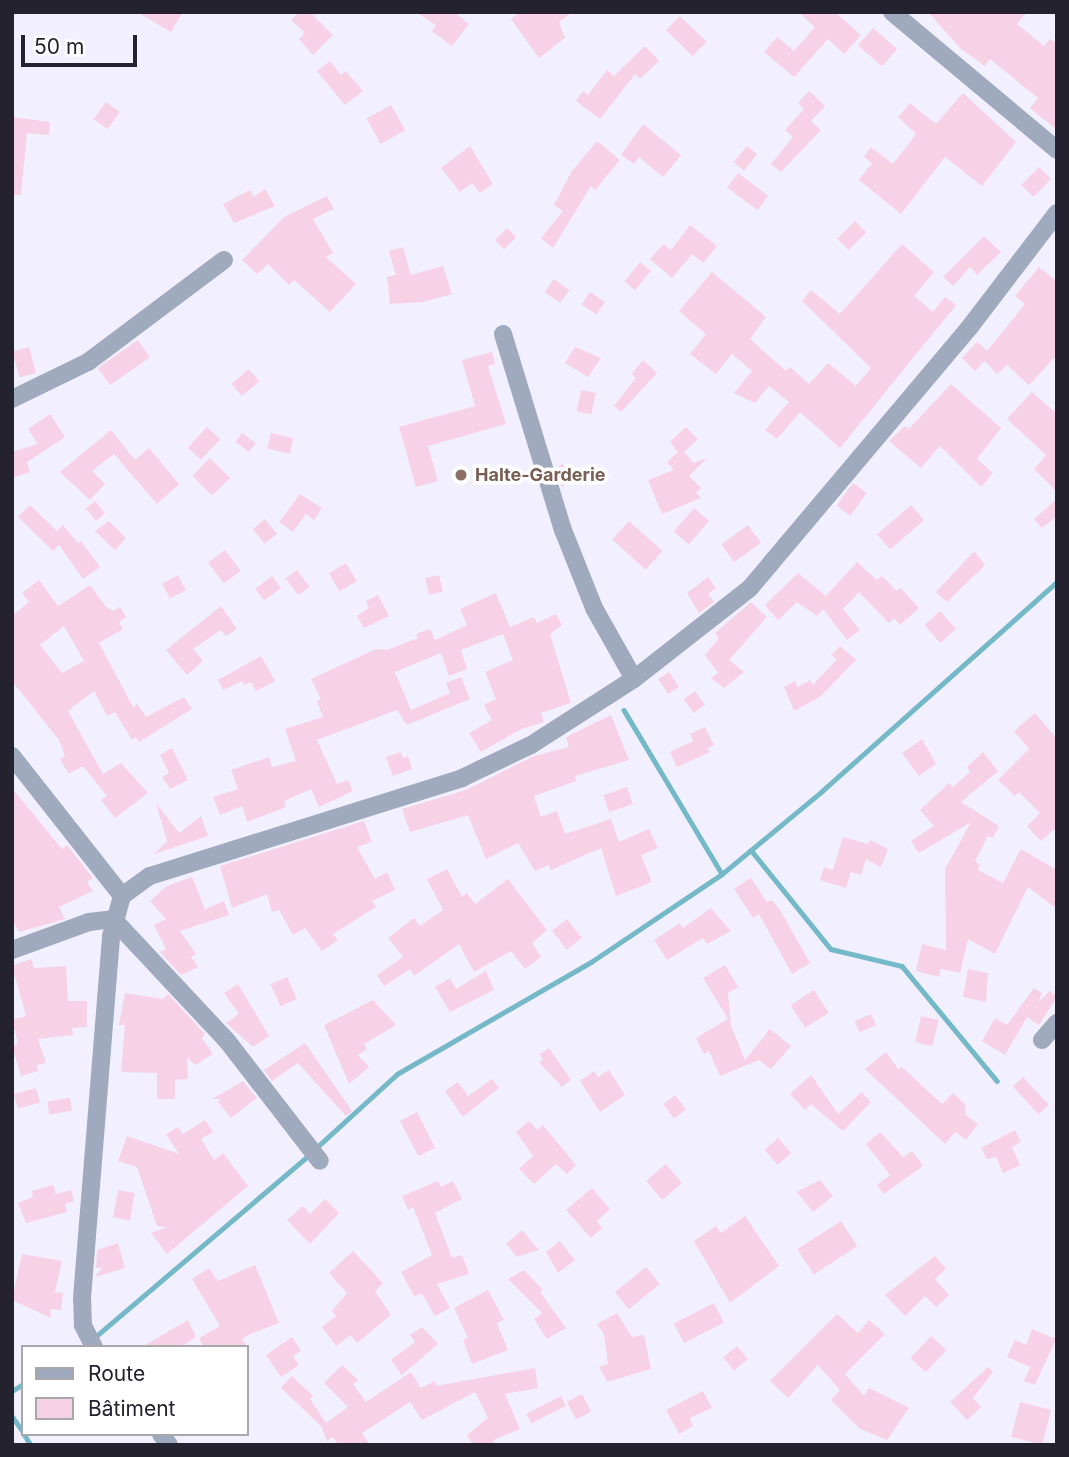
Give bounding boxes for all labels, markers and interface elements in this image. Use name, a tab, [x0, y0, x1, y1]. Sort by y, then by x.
scale bar	[24, 21, 140, 65]
text: 50 m	[34, 34, 84, 59]
place label: Halte-Garderie	[475, 464, 606, 486]
marker: Halte-Garderie	[453, 467, 469, 483]
legend	[21, 1345, 248, 1436]
text: Route	[88, 1361, 145, 1386]
text: Bâtiment	[88, 1396, 175, 1421]

